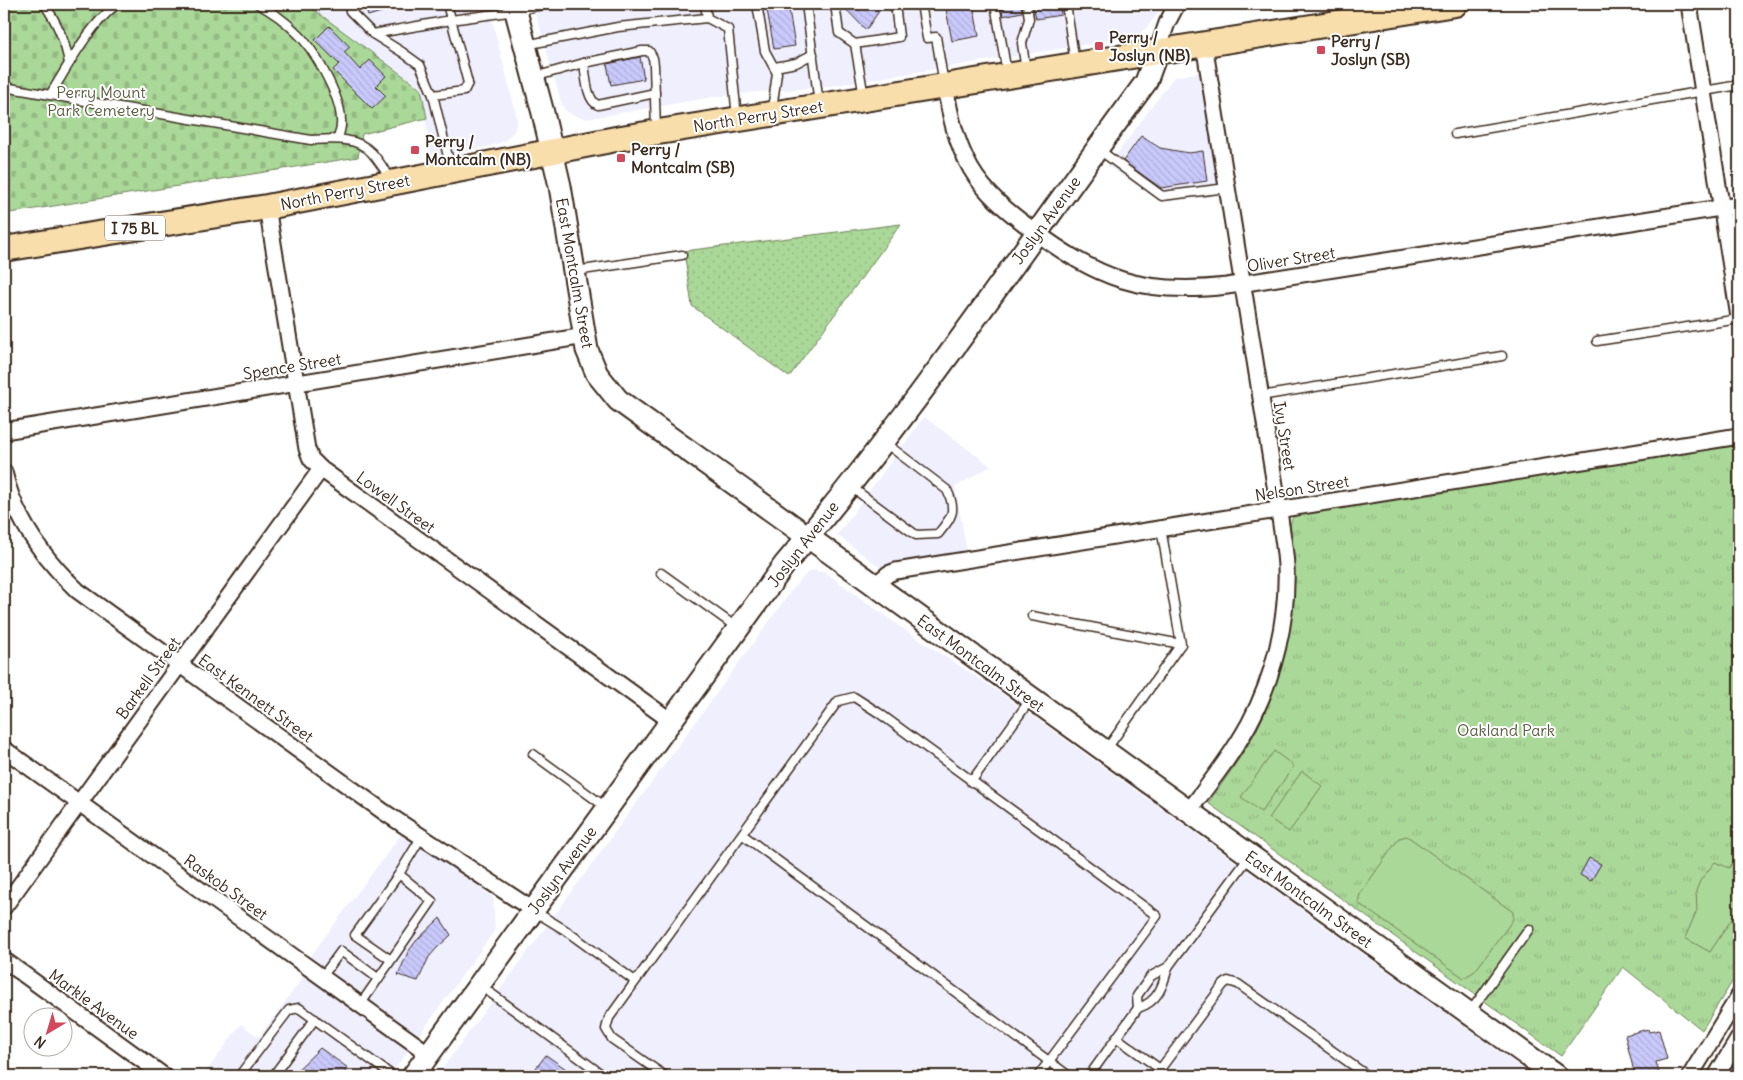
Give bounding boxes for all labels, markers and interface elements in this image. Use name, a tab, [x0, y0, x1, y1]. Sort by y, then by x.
place label: Perry / Joslyn (NB)	[1109, 27, 1190, 66]
place label: Perry / Joslyn (SB)	[1331, 31, 1410, 70]
marker: Perry / Joslyn (NB)	[1093, 40, 1105, 52]
marker: Perry / Joslyn (SB)	[1315, 44, 1327, 56]
park label: Perry Mount Park Cemetery	[47, 82, 155, 120]
street label: North Perry Street	[692, 96, 825, 136]
place label: Perry / Montcalm (NB)	[425, 131, 531, 170]
place label: Perry / Montcalm (SB)	[631, 139, 735, 178]
marker: Perry / Montcalm (NB)	[409, 144, 421, 156]
marker: Perry / Montcalm (SB)	[615, 152, 627, 164]
street label: North Perry Street	[279, 170, 412, 214]
street label: Joslyn Avenue	[1007, 172, 1085, 268]
street label: East Montcalm Street	[552, 196, 598, 350]
road number: I 75 BL	[105, 216, 165, 240]
street label: Oliver Street	[1245, 242, 1337, 276]
street label: Spence Street	[242, 348, 343, 384]
street label: Ivy Street	[1270, 400, 1300, 473]
street label: Lowell Street	[353, 467, 440, 538]
street label: Nelson Street	[1253, 471, 1351, 505]
street label: Joslyn Avenue	[763, 497, 843, 591]
street label: East Montcalm Street	[913, 610, 1049, 716]
street label: Barkell Street	[112, 633, 185, 723]
street label: East Kennett Street	[195, 650, 318, 747]
park label: Oakland Park	[1457, 720, 1555, 740]
street label: Joslyn Avenue	[523, 822, 601, 918]
street label: East Montcalm Street	[1241, 846, 1377, 952]
street label: Raskob Street	[180, 850, 272, 925]
street label: Markle Avenue	[45, 965, 143, 1043]
north arrow	[22, 1008, 72, 1058]
text: N	[31, 1032, 49, 1052]

